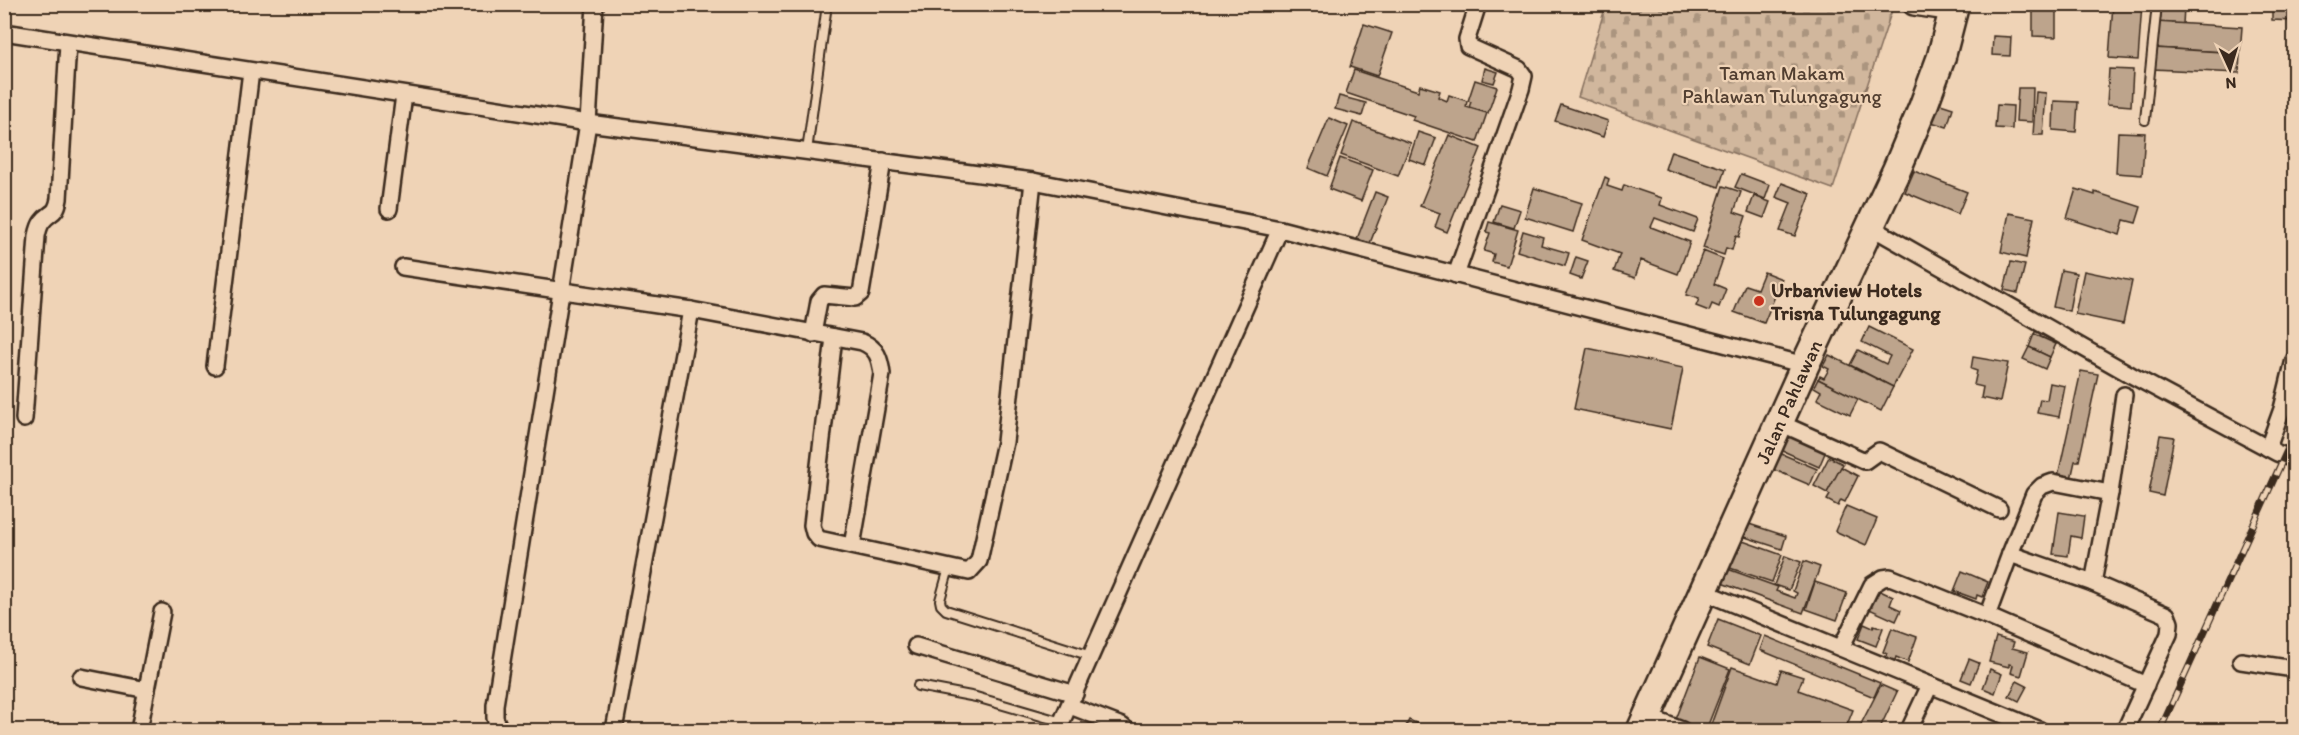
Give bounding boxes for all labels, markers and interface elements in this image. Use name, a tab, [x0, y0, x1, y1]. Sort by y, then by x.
north arrow	[2200, 39, 2260, 99]
park label: Taman Makam Pahlawan Tulungagung	[1682, 61, 1882, 108]
text: N	[2225, 74, 2237, 93]
place label: Urbanview Hotels Trisna Tulungagung	[1770, 278, 1941, 326]
marker: Urbanview Hotels Trisna Tulungagung	[1752, 294, 1766, 308]
street label: Jalan Pahlawan	[1750, 336, 1827, 468]

